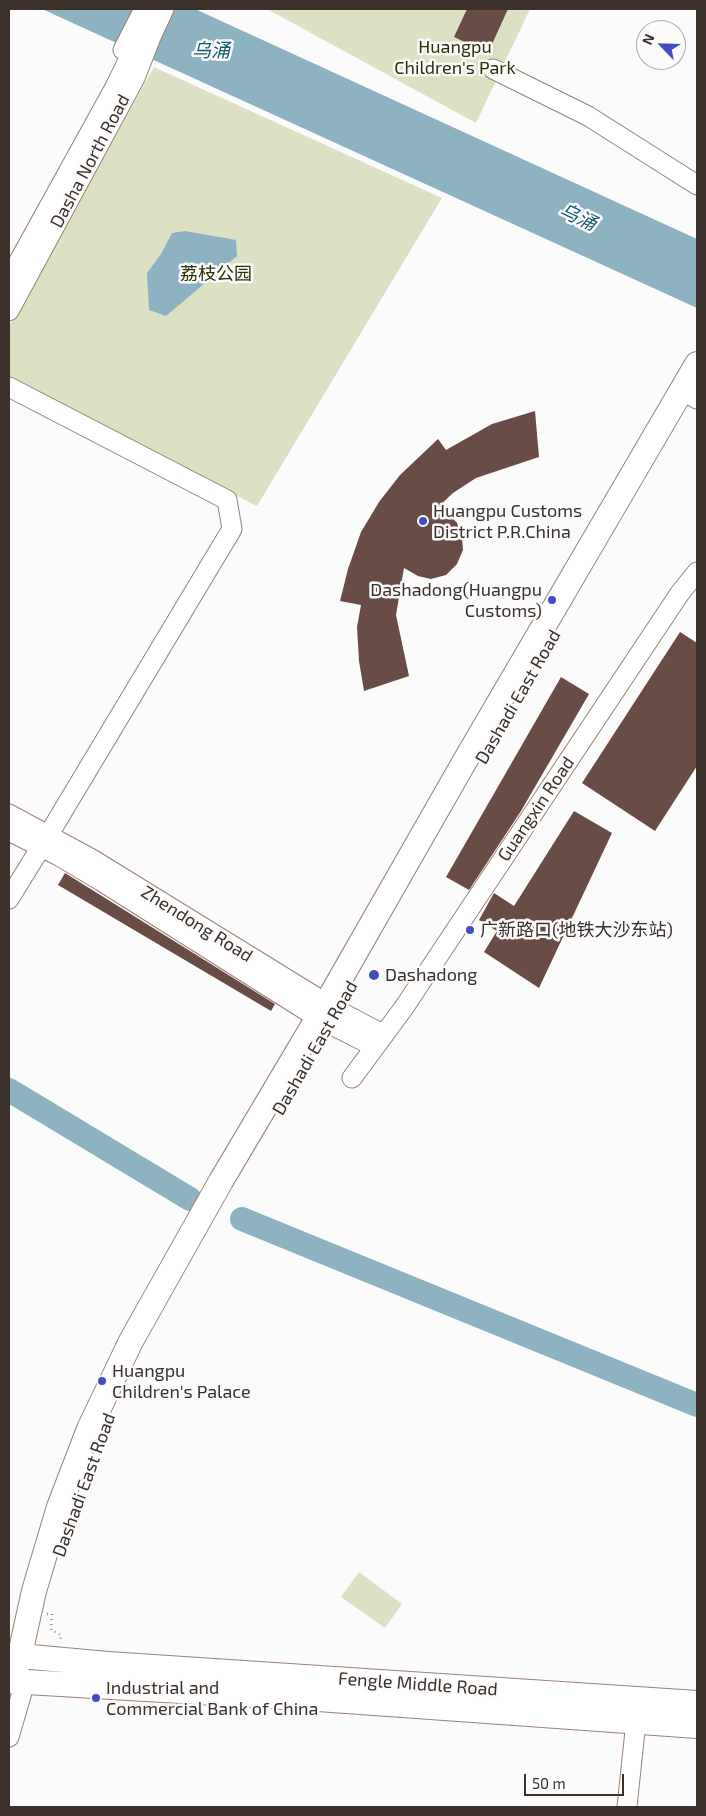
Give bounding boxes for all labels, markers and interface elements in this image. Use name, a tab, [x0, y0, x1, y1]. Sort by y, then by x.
north arrow	[636, 20, 686, 70]
text: N	[638, 31, 658, 47]
park label: Huangpu Children's Park	[394, 36, 516, 78]
water label: 乌涌	[192, 40, 230, 62]
street label: Dasha North Road	[46, 90, 134, 232]
water label: 乌涌	[556, 199, 600, 235]
park label: 荔枝公园	[180, 263, 252, 285]
place label: Huangpu Customs District P.R.China	[433, 500, 582, 542]
marker: Huangpu Customs District P.R.China	[417, 515, 429, 527]
place label: Dashadong(Huangpu Customs)	[370, 579, 542, 622]
marker: Dashadong(Huangpu Customs)	[546, 594, 558, 606]
street label: Dashadi East Road	[471, 626, 565, 768]
street label: Guangxin Road	[493, 752, 579, 866]
street label: Zhendong Road	[137, 881, 257, 967]
place label: 广新路口(地铁大沙东站)	[480, 919, 673, 941]
marker: 广新路口(地铁大沙东站)	[464, 924, 476, 936]
place label: Dashadong	[385, 964, 477, 986]
marker: Dashadong	[367, 968, 381, 982]
street label: Dashadi East Road	[268, 977, 362, 1119]
place label: Huangpu Children's Palace	[112, 1360, 251, 1402]
marker: Huangpu Children's Palace	[96, 1375, 108, 1387]
street label: Dashadi East Road	[48, 1410, 120, 1560]
street label: Fengle Middle Road	[337, 1668, 499, 1700]
place label: Industrial and Commercial Bank of China	[106, 1677, 318, 1720]
marker: Industrial and Commercial Bank of China	[90, 1692, 102, 1704]
scale bar	[526, 1764, 626, 1796]
text: 50 m	[532, 1774, 566, 1792]

